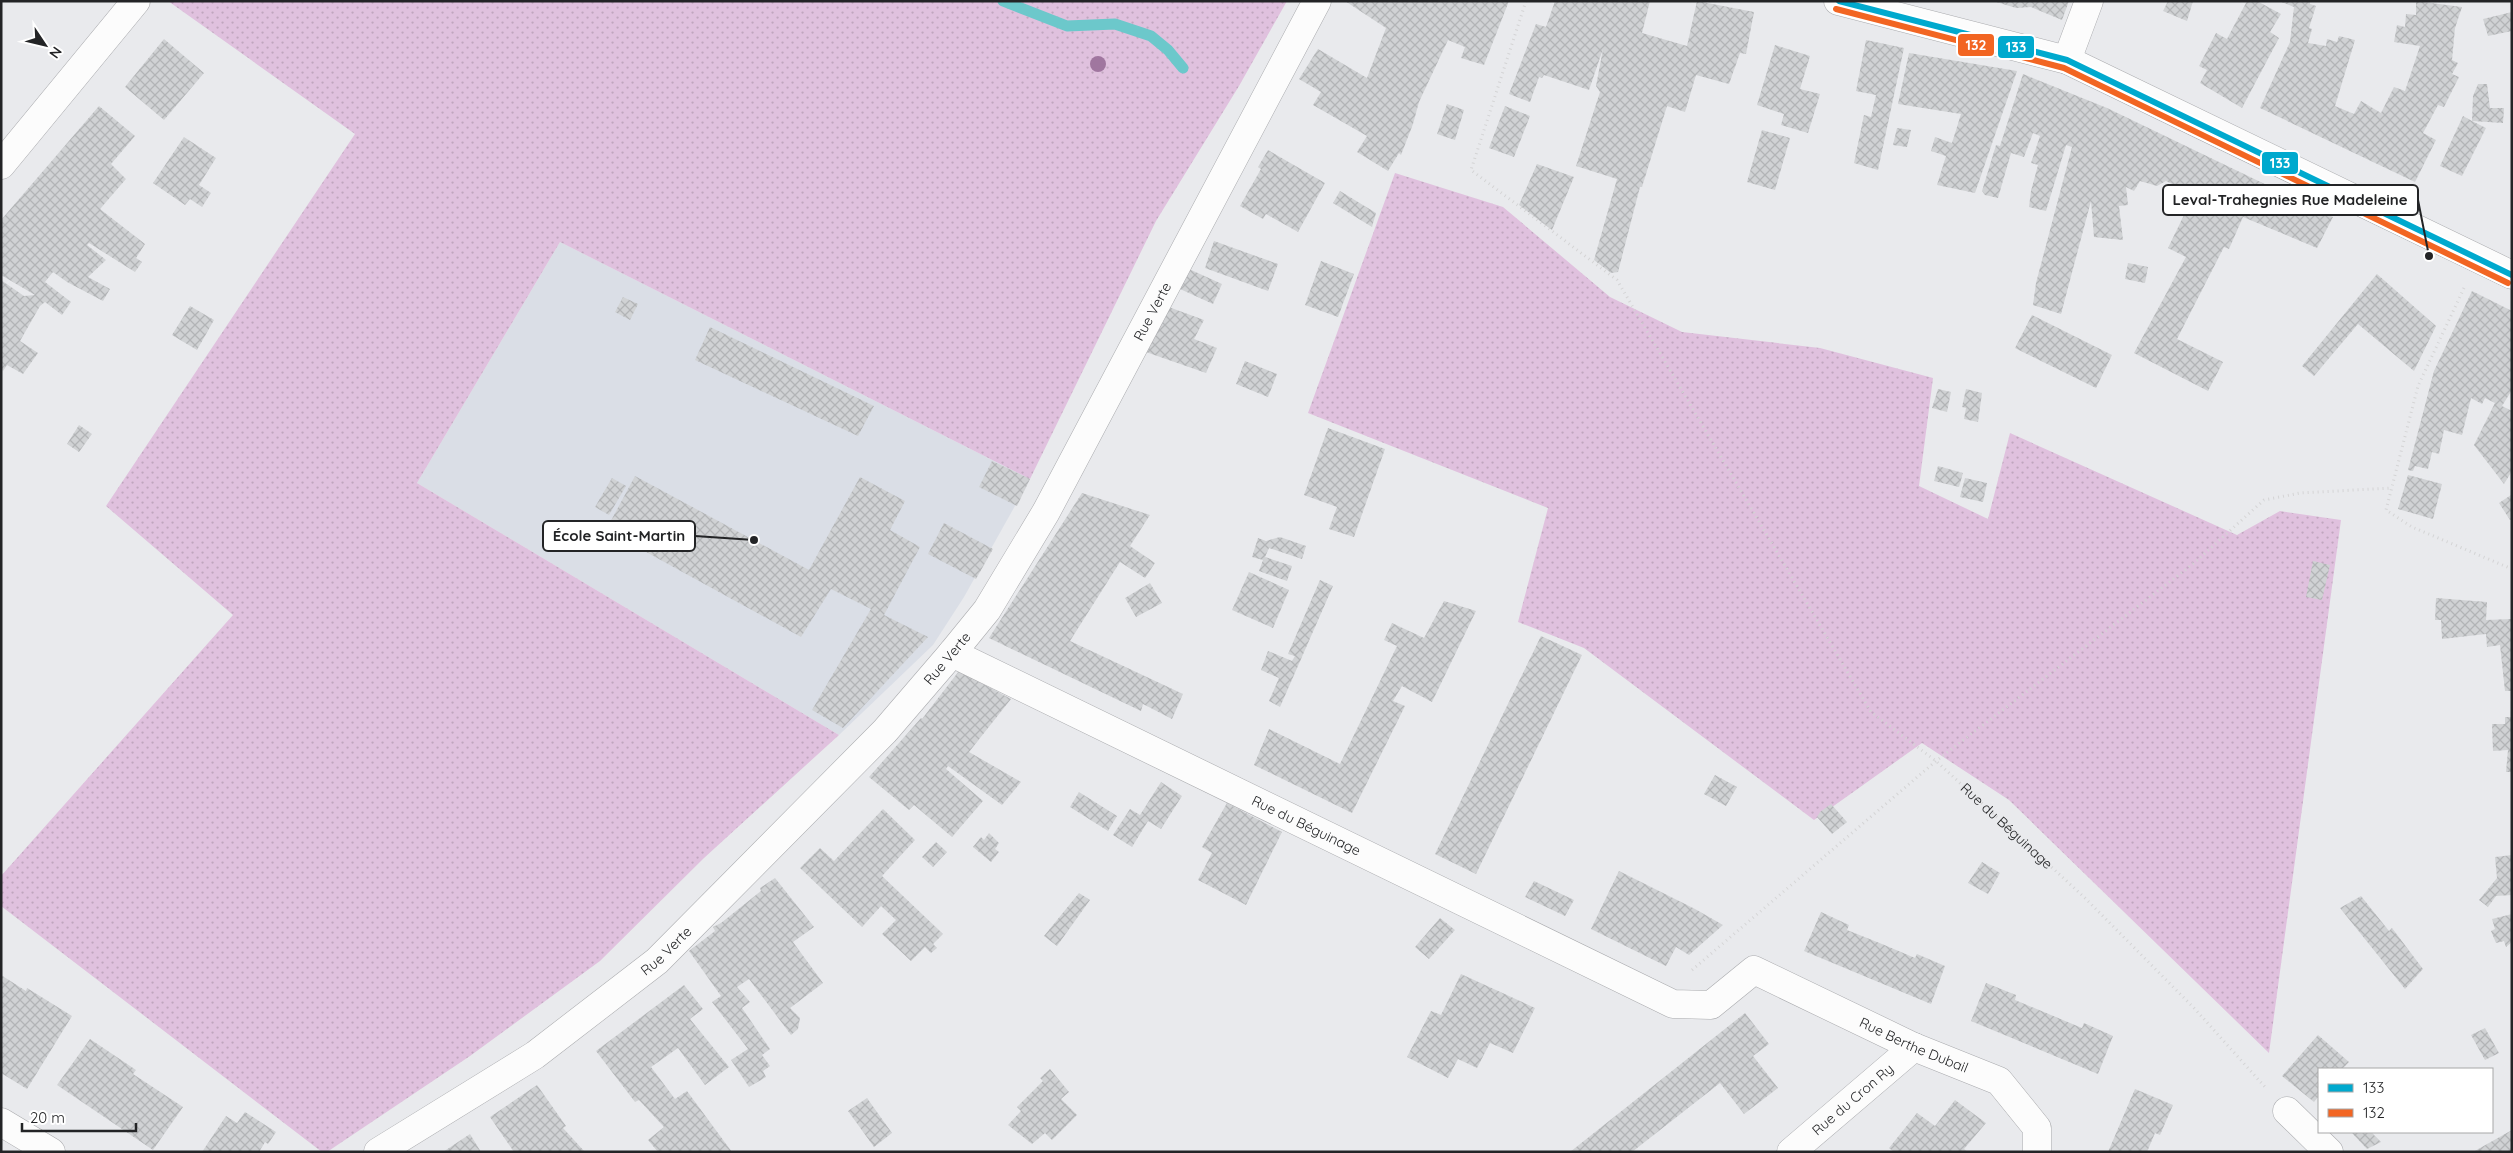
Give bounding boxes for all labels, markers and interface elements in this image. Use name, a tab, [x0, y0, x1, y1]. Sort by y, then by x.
north arrow	[20, 20, 70, 70]
line badge: 132	[1957, 33, 1995, 57]
line badge: 133	[1997, 35, 2035, 59]
text: 132	[1966, 36, 1986, 54]
text: 133	[2006, 38, 2026, 56]
text: N	[45, 43, 66, 62]
line badge: 133	[2261, 151, 2299, 175]
text: 133	[2270, 154, 2290, 172]
callout: Leval-Trahegnies Rue Madeleine	[2163, 185, 2418, 215]
text: Leval-Trahegnies Rue Madeleine	[2172, 190, 2408, 209]
street label: Rue Verte	[1129, 279, 1175, 344]
callout: École Saint-Martin	[543, 521, 695, 551]
text: École Saint-Martin	[553, 526, 685, 545]
street label: Rue Verte	[920, 628, 975, 689]
street label: Rue du Béguinage	[1957, 779, 2057, 873]
street label: Rue du Béguinage	[1249, 791, 1364, 860]
street label: Rue Verte	[637, 922, 695, 979]
street label: Rue Berthe Dubail	[1857, 1013, 1971, 1077]
street label: Rue du Cron Ry	[1808, 1060, 1897, 1139]
legend	[2318, 1068, 2493, 1133]
text: 133	[2363, 1078, 2384, 1097]
scale bar	[22, 1100, 136, 1132]
text: 132	[2363, 1103, 2385, 1122]
text: 20 m	[30, 1108, 65, 1127]

